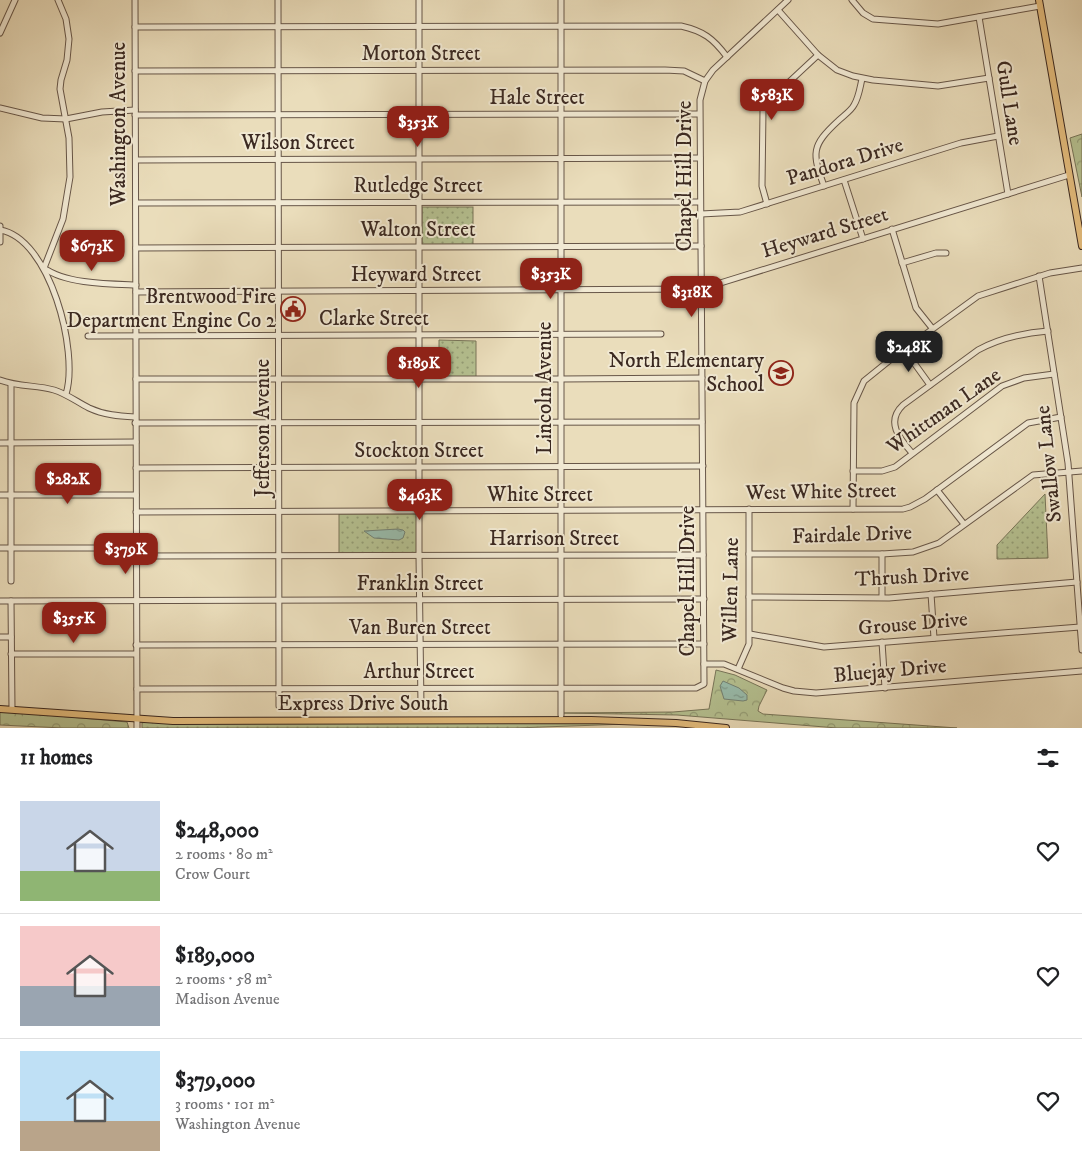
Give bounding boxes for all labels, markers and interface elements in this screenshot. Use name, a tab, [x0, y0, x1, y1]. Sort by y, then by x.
street label: Washington Avenue	[106, 41, 132, 207]
street label: Morton Street	[362, 41, 481, 67]
street label: Gull Lane	[989, 59, 1029, 148]
pin: $583K	[737, 78, 807, 121]
street label: Hale Street	[489, 85, 585, 111]
text: $583K	[751, 85, 793, 105]
street label: Chapel Hill Drive	[672, 100, 698, 251]
pin: $353K	[383, 106, 453, 148]
text: $353K	[398, 112, 438, 132]
street label: Wilson Street	[240, 130, 355, 156]
street label: Pandora Drive	[784, 132, 907, 192]
street label: Rutledge Street	[353, 173, 483, 199]
street label: Heyward Street	[759, 201, 892, 265]
street label: Walton Street	[359, 217, 476, 243]
pin: $673K	[57, 230, 127, 272]
text: $673K	[71, 236, 113, 256]
pin: $353K	[516, 258, 586, 300]
street label: Heyward Street	[351, 262, 482, 288]
text: $353K	[531, 264, 571, 284]
pin: $318K	[657, 276, 727, 318]
text: $318K	[672, 282, 712, 302]
place label: Brentwood Fire Department Engine Co 2	[67, 284, 277, 334]
public building icon: Brentwood Fire Department Engine Co 2	[280, 296, 306, 322]
street label: Clarke Street	[319, 306, 429, 332]
street label: Lincoln Avenue	[532, 321, 558, 454]
pin: $248K	[874, 330, 944, 373]
text: $248K	[886, 337, 932, 357]
pin: $189K	[384, 346, 454, 389]
place label: North Elementary School	[609, 348, 765, 398]
text: $189K	[398, 353, 440, 373]
street label: Jefferson Avenue	[250, 359, 276, 499]
school or university icon: North Elementary School	[768, 360, 794, 386]
street label: Whittman Lane	[881, 362, 1006, 460]
street label: Swallow Lane	[1030, 404, 1068, 524]
street label: Stockton Street	[354, 438, 484, 464]
pin: $282K	[33, 462, 103, 505]
text: $282K	[46, 469, 90, 489]
pin: $463K	[385, 478, 455, 521]
street label: West White Street	[744, 478, 897, 506]
street label: White Street	[486, 482, 593, 508]
text: $463K	[398, 485, 442, 505]
street label: Chapel Hill Drive	[675, 505, 701, 656]
street label: Fairdale Drive	[792, 520, 913, 550]
street label: Harrison Street	[489, 526, 619, 552]
pin: $379K	[91, 532, 161, 575]
street label: Willen Lane	[717, 537, 745, 644]
text: $379K	[105, 539, 147, 559]
street label: Thrush Drive	[854, 561, 970, 593]
street label: Franklin Street	[357, 571, 484, 597]
pin: $355K	[39, 602, 109, 644]
street label: Grouse Drive	[857, 606, 969, 642]
text: $355K	[53, 608, 95, 628]
street label: Van Buren Street	[348, 615, 491, 641]
street label: Bluejay Drive	[832, 653, 948, 689]
street label: Arthur Street	[364, 659, 475, 685]
street label: Express Drive South	[277, 691, 449, 717]
icon: filters	[1034, 744, 1062, 772]
text: 11 homes	[20, 745, 93, 771]
text: $248,000	[175, 818, 259, 844]
icon: home	[60, 821, 120, 881]
icon: heart	[1034, 837, 1062, 865]
text: 2 rooms · 80 m²	[175, 844, 273, 864]
text: Crow Court	[175, 864, 250, 884]
text: $189,000	[175, 943, 255, 969]
icon: home	[60, 946, 120, 1006]
icon: heart	[1034, 962, 1062, 990]
text: 2 rooms · 58 m²	[175, 969, 272, 989]
text: Madison Avenue	[175, 989, 280, 1009]
text: $379,000	[175, 1068, 255, 1094]
icon: home	[60, 1071, 120, 1131]
icon: heart	[1034, 1087, 1062, 1115]
text: 3 rooms · 101 m²	[175, 1094, 274, 1114]
text: Washington Avenue	[175, 1114, 300, 1134]

